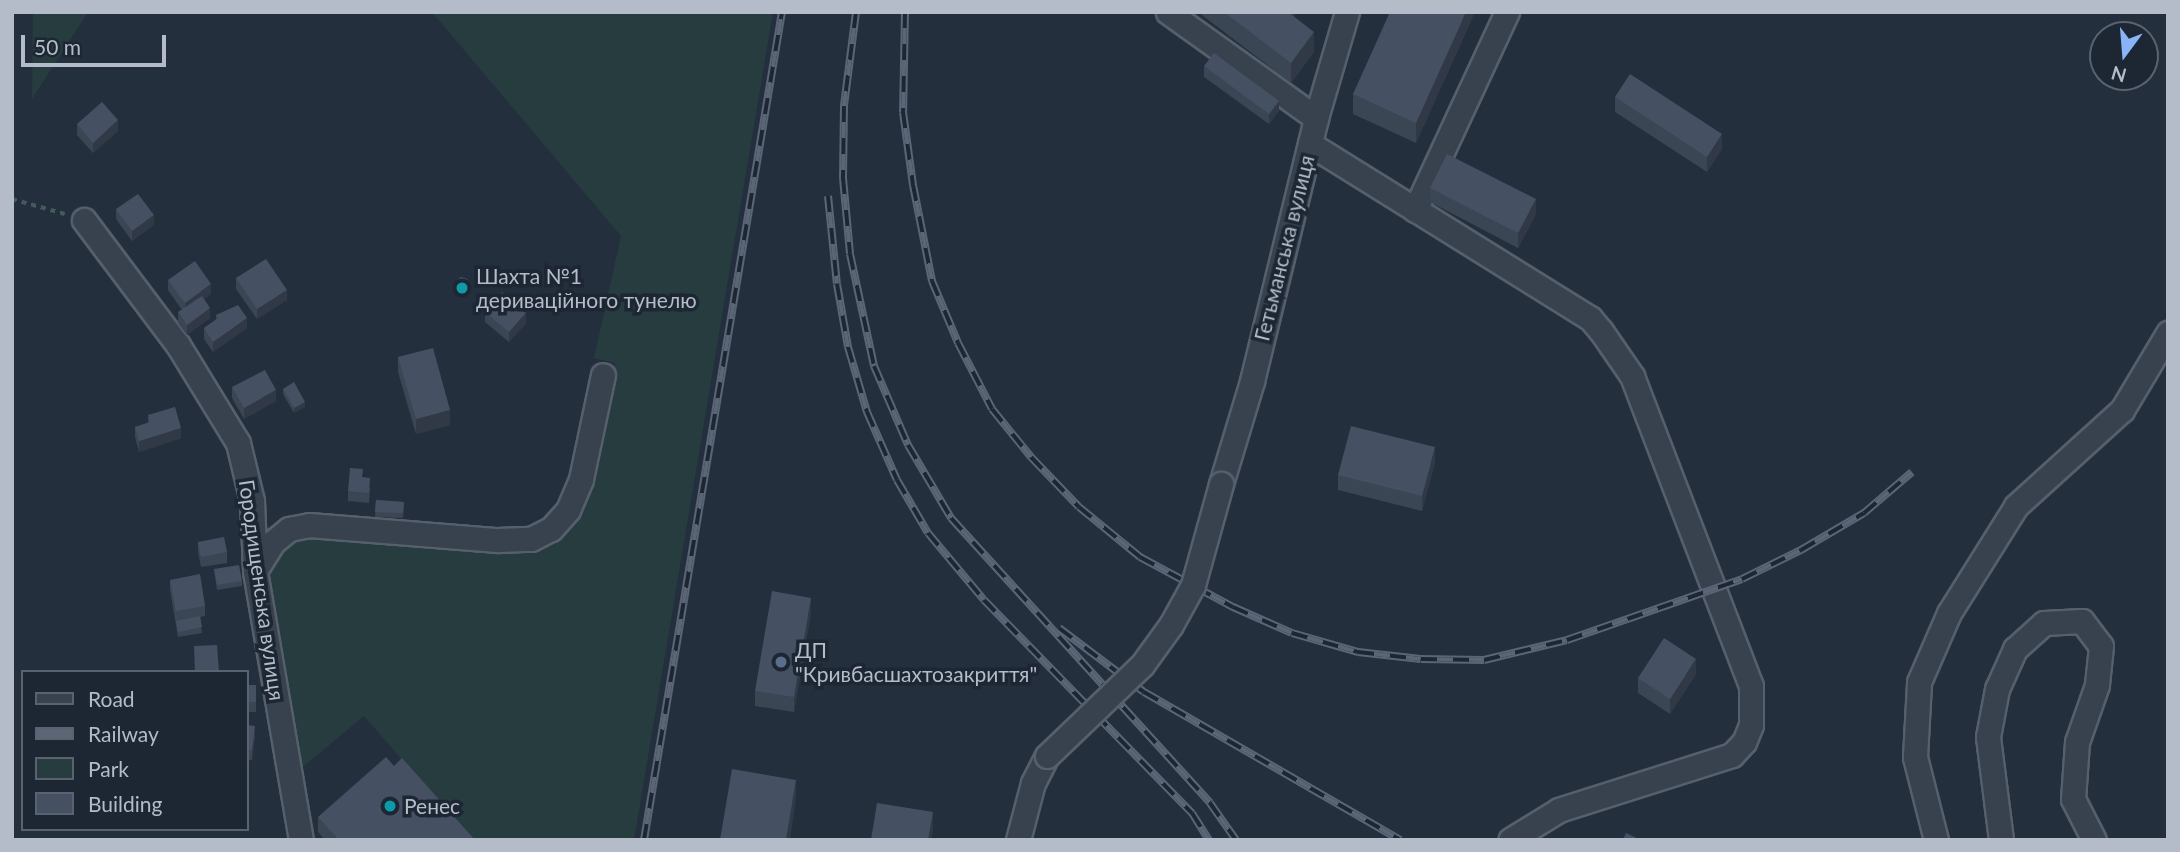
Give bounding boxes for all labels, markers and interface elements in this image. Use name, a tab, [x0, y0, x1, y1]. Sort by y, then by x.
scale bar	[24, 21, 170, 65]
north arrow	[2089, 21, 2159, 91]
text: 50 m	[34, 34, 81, 59]
text: N	[2108, 62, 2129, 88]
street label: Гетьманська вулиця	[1249, 153, 1319, 343]
place label: Шахта №1 дериваційного тунелю	[476, 263, 697, 313]
marker: Шахта №1 дериваційного тунелю	[454, 280, 470, 296]
street label: Городищенська вулиця	[234, 478, 290, 702]
place label: ДП "Кривбасшахтозакриття"	[795, 637, 1037, 687]
marker: ДП "Кривбасшахтозакриття"	[773, 654, 789, 670]
legend	[21, 670, 248, 831]
text: Road	[88, 686, 135, 711]
text: Railway	[88, 721, 159, 746]
text: Park	[88, 756, 129, 781]
text: Building	[88, 791, 163, 816]
place label: Ренес	[404, 793, 460, 819]
marker: Ренес	[382, 798, 398, 814]

